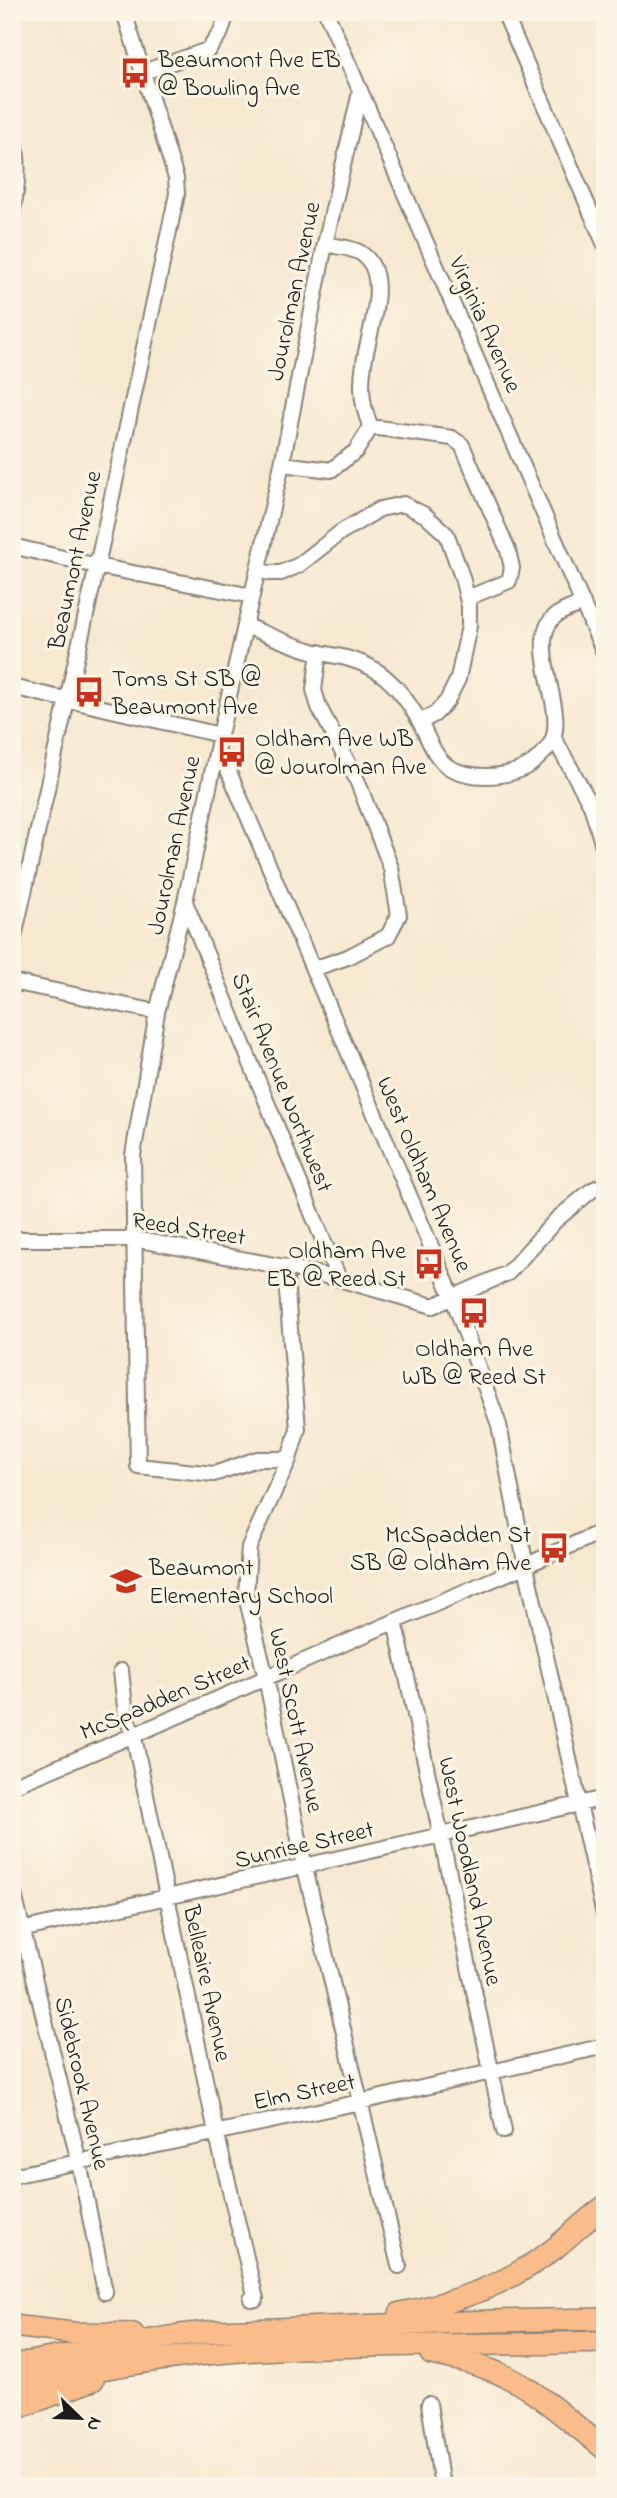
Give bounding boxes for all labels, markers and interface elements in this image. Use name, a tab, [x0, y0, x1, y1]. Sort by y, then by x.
place label: Beaumont Ave EB @ Bowling Ave	[157, 44, 341, 107]
bus stop icon: Beaumont Ave EB @ Bowling Ave	[118, 56, 152, 90]
street label: Jourolman Avenue	[259, 199, 332, 384]
street label: Virginia Avenue	[438, 250, 530, 399]
street label: Beaumont Avenue	[40, 467, 113, 654]
place label: Toms St SB @ Beaumont Ave	[111, 663, 261, 726]
bus stop icon: Toms St SB @ Beaumont Ave	[72, 675, 106, 709]
place label: Oldham Ave WB @ Jourolman Ave	[255, 723, 427, 786]
bus stop icon: Oldham Ave WB @ Jourolman Ave	[215, 735, 249, 769]
street label: Jourolman Avenue	[139, 753, 212, 938]
street label: Stair Avenue Northwest	[221, 968, 341, 1198]
street label: West Oldham Avenue	[366, 1072, 480, 1279]
street label: Reed Street	[129, 1204, 248, 1257]
place label: Oldham Ave EB @ Reed St	[266, 1235, 406, 1298]
bus stop icon: Oldham Ave EB @ Reed St	[412, 1247, 446, 1281]
bus stop icon: Oldham Ave WB @ Reed St	[457, 1296, 491, 1330]
place label: Oldham Ave WB @ Reed St	[402, 1333, 546, 1396]
place label: McSpadden St SB @ Oldham Ave	[350, 1519, 531, 1582]
bus stop icon: McSpadden St SB @ Oldham Ave	[537, 1531, 571, 1565]
place label: Beaumont Elementary School	[148, 1552, 333, 1616]
school or university icon: Beaumont Elementary School	[109, 1564, 143, 1598]
street label: West Scott Avenue	[258, 1625, 331, 1816]
street label: McSpadden Street	[75, 1648, 257, 1751]
street label: West Woodland Avenue	[427, 1754, 510, 1989]
street label: Sunrise Street	[231, 1813, 378, 1879]
street label: Belleaire Avenue	[172, 1901, 239, 2065]
street label: Sidebrook Avenue	[44, 1994, 118, 2174]
street label: Elm Street	[250, 2066, 359, 2121]
north arrow	[46, 2382, 116, 2452]
text: N	[78, 2412, 108, 2435]

